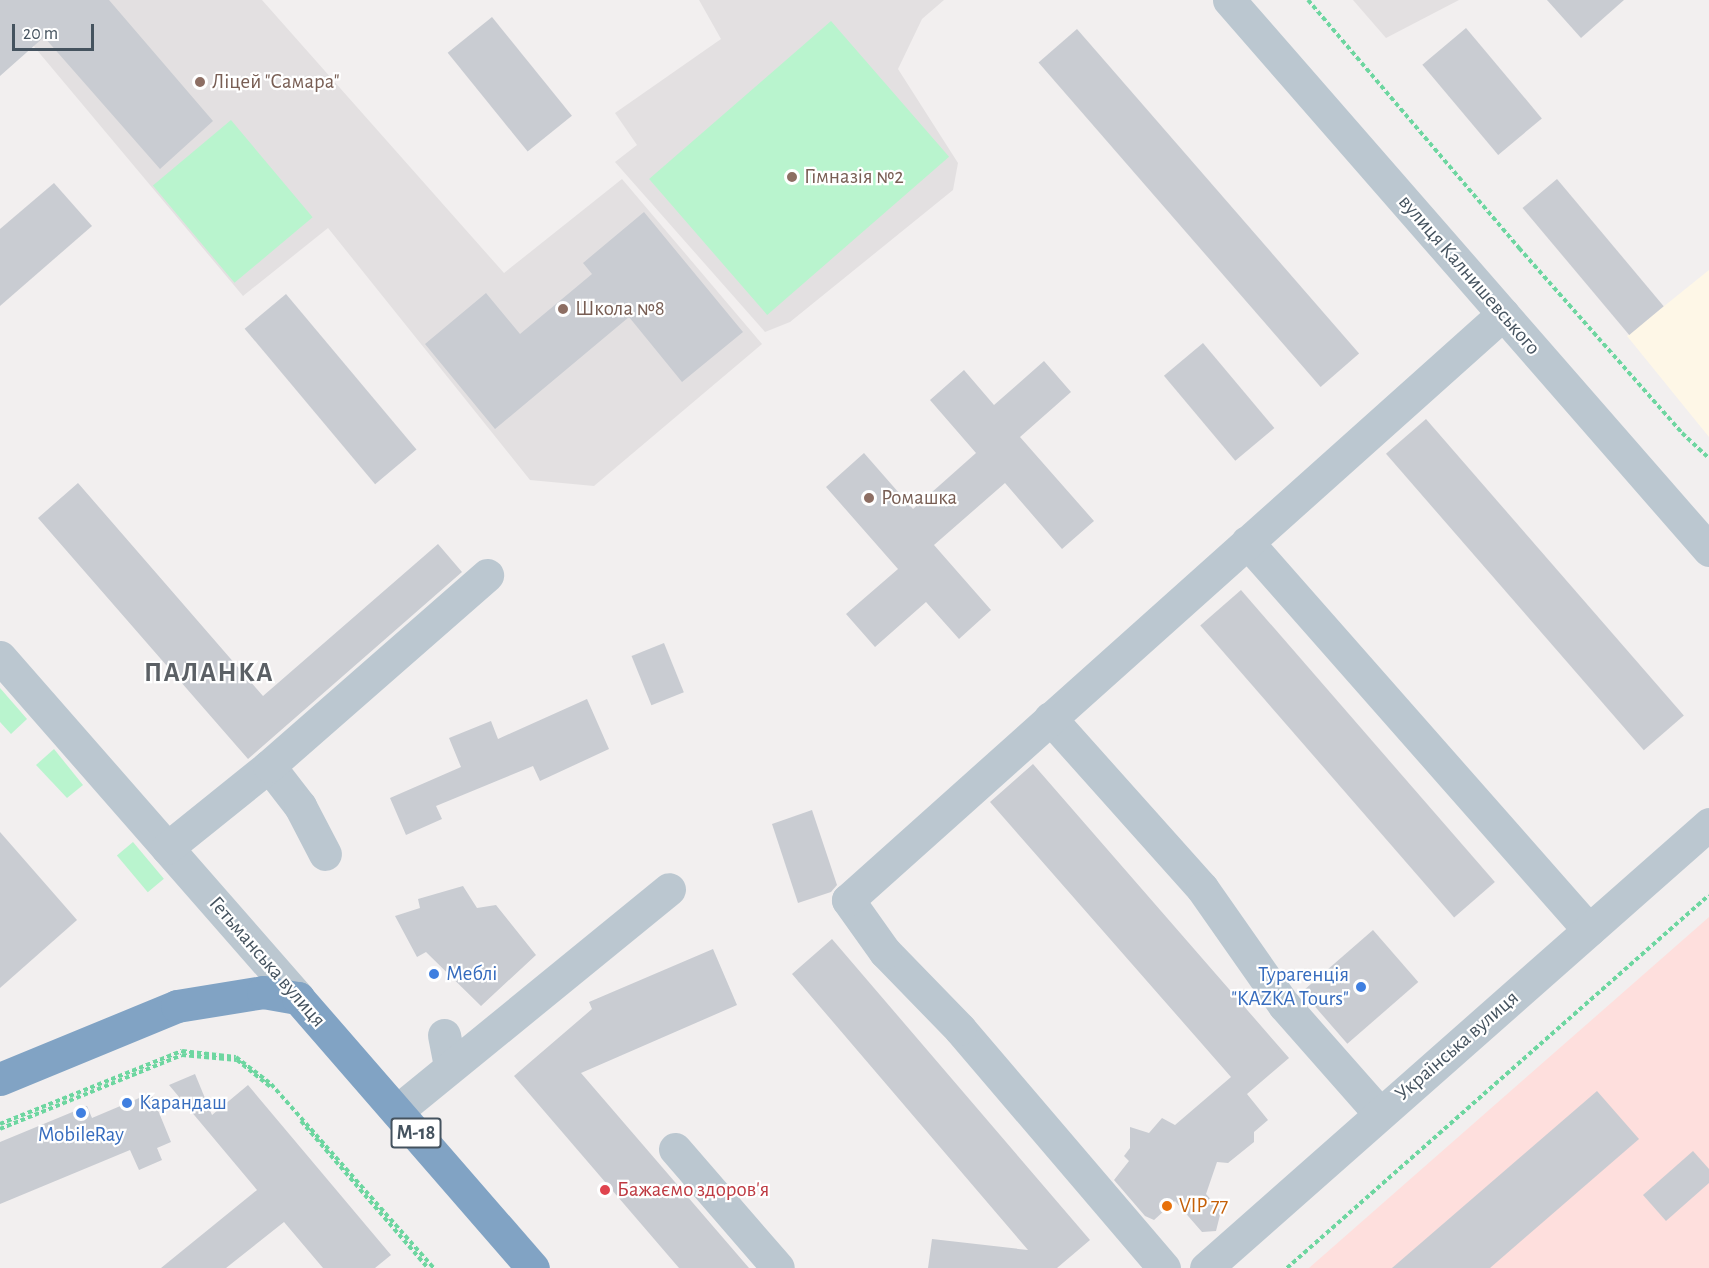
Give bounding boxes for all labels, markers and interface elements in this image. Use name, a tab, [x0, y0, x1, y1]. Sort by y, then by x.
scale bar	[15, 12, 98, 50]
text: 20 m	[23, 25, 58, 43]
place label: Ліцей "Самара"	[212, 69, 340, 95]
marker: Ліцей "Самара"	[193, 75, 207, 89]
place label: Гімназія №2	[804, 164, 904, 190]
marker: Гімназія №2	[785, 170, 799, 184]
street label: вулиця Калнишевського	[1393, 190, 1545, 360]
place label: Школа №8	[575, 296, 665, 322]
marker: Школа №8	[556, 302, 570, 316]
place label: Ромашка	[881, 485, 957, 511]
marker: Ромашка	[862, 491, 876, 505]
district label: ПАЛАНКА	[144, 657, 274, 689]
street label: Гетьманська вулиця	[203, 891, 331, 1033]
place label: Меблі	[446, 961, 497, 987]
place label: Турагенція "KAZKA Tours"	[1231, 962, 1349, 1012]
marker: Меблі	[427, 967, 441, 981]
marker: Турагенція "KAZKA Tours"	[1354, 980, 1368, 994]
street label: Українська вулиця	[1390, 985, 1524, 1107]
place label: Карандаш	[139, 1090, 227, 1116]
marker: Карандаш	[120, 1096, 134, 1110]
marker: MobileRay	[74, 1106, 88, 1120]
road number: М-18	[390, 1116, 442, 1150]
place label: MobileRay	[38, 1122, 124, 1148]
place label: Бажаємо здоров'я	[617, 1177, 769, 1203]
marker: Бажаємо здоров'я	[598, 1183, 612, 1197]
place label: VIP 77	[1179, 1193, 1228, 1219]
marker: VIP 77	[1160, 1199, 1174, 1213]

